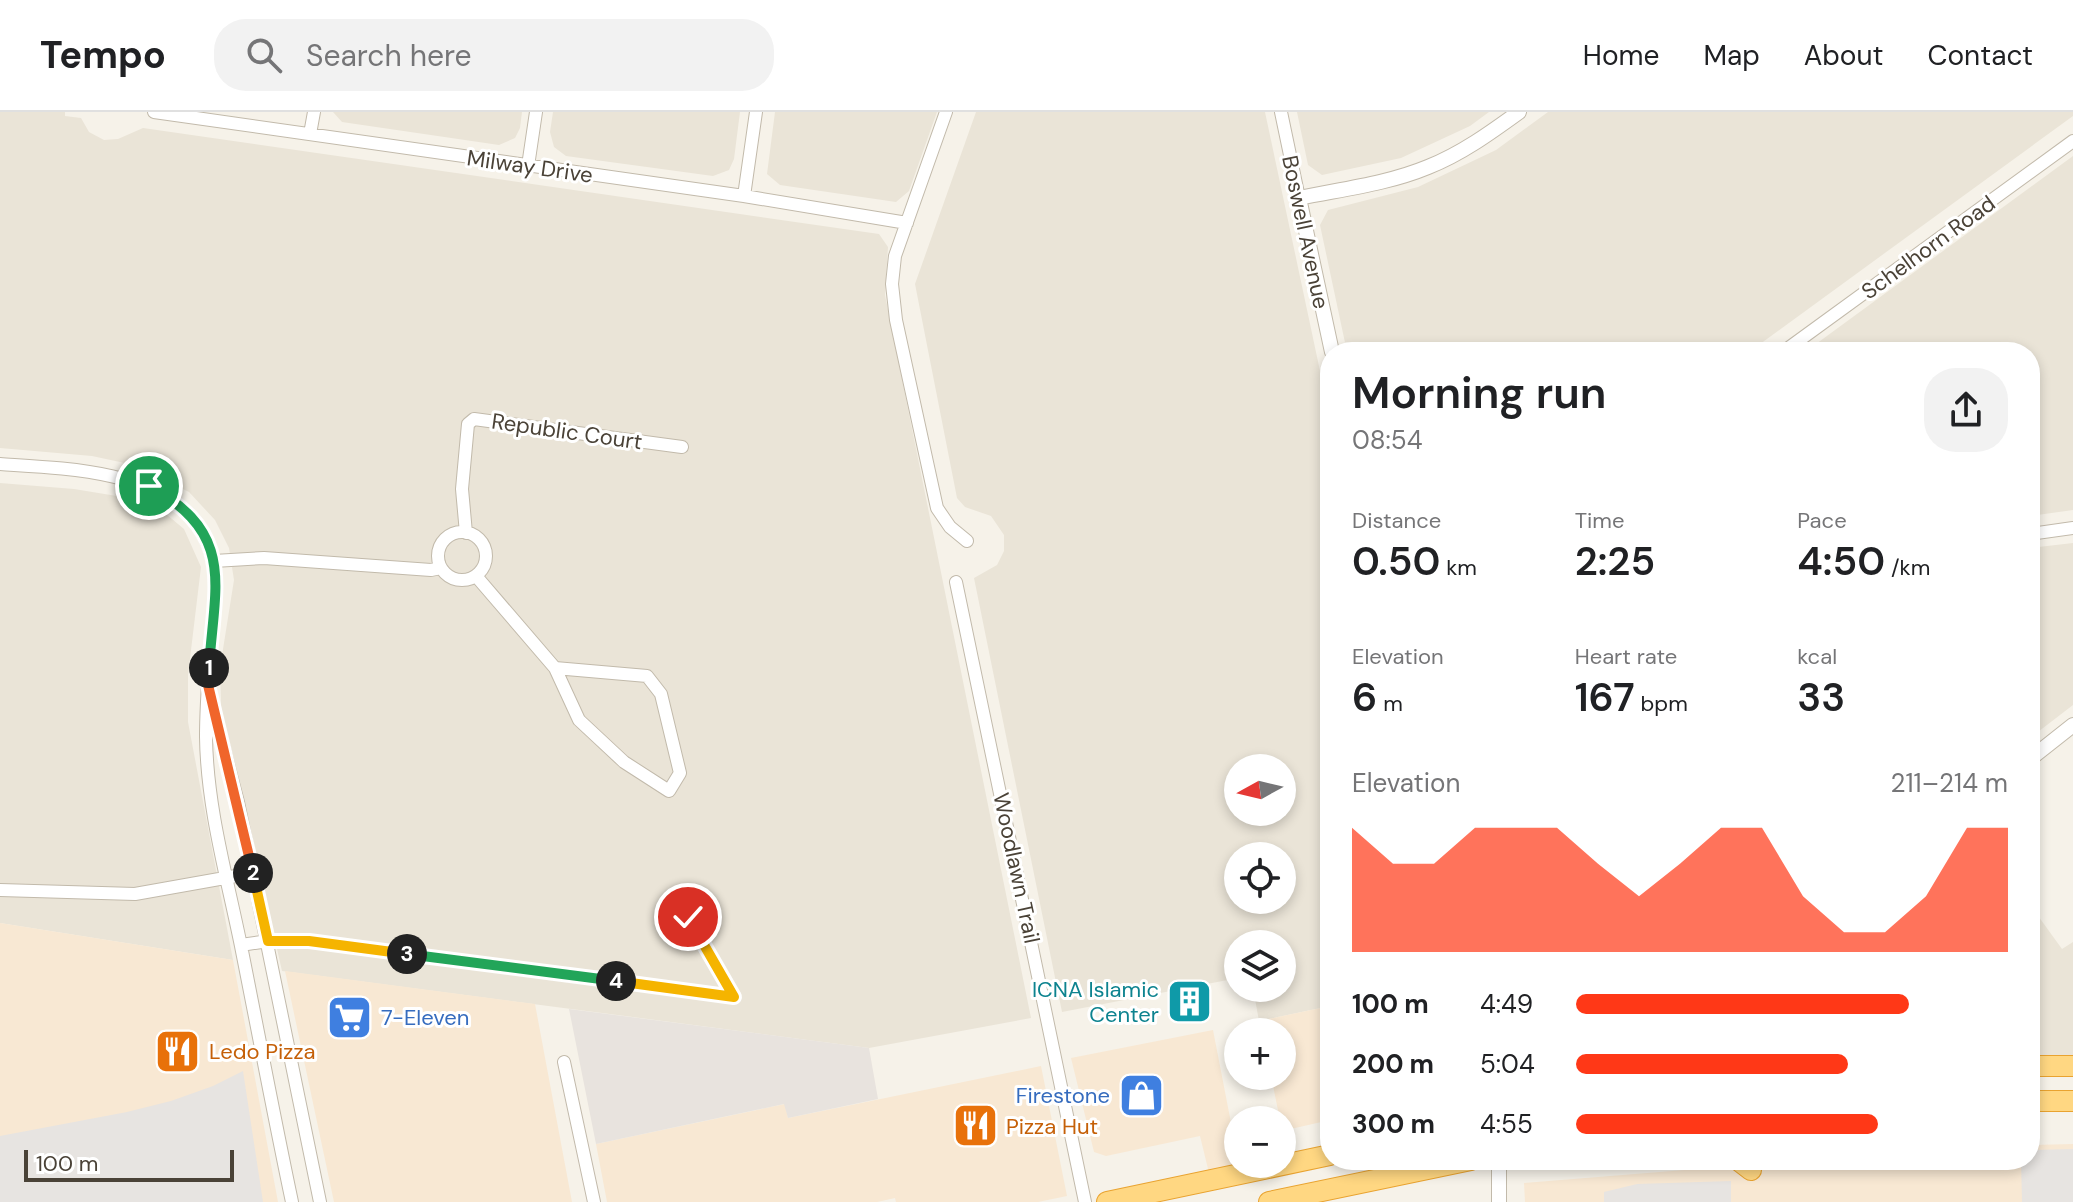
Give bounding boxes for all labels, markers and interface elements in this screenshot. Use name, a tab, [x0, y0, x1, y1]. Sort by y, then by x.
search box	[214, 19, 774, 91]
text: Tempo	[40, 30, 166, 80]
icon: search	[242, 33, 286, 77]
text: Search here	[306, 36, 472, 75]
text: Home	[1583, 37, 1659, 74]
text: Map	[1703, 37, 1760, 74]
text: About	[1804, 37, 1883, 74]
text: Contact	[1927, 37, 2033, 74]
street label: Milway Drive	[465, 143, 595, 190]
street label: Boswell Avenue	[1275, 153, 1336, 312]
street label: Schelhorn Road	[1855, 189, 2001, 306]
text: Morning run	[1352, 364, 1606, 422]
button: share	[1924, 368, 2008, 452]
street label: Republic Court	[490, 407, 644, 456]
text: 08:54	[1352, 423, 1423, 457]
pin	[115, 452, 183, 520]
icon: arrive	[127, 464, 171, 508]
text: Distance	[1352, 506, 1441, 535]
text: Time	[1575, 506, 1624, 535]
text: Pace	[1797, 506, 1847, 535]
text: 0.50	[1352, 535, 1440, 587]
text: 2:25	[1575, 535, 1655, 587]
text: 4:50	[1797, 535, 1885, 587]
text: km	[1440, 553, 1477, 582]
text: /km	[1885, 553, 1930, 582]
text: Elevation	[1352, 642, 1444, 671]
text: Heart rate	[1575, 642, 1677, 671]
text: kcal	[1797, 642, 1837, 671]
pin: 1	[189, 648, 229, 688]
text: 1	[205, 653, 213, 682]
text: 6	[1352, 671, 1377, 723]
text: 167	[1575, 671, 1635, 723]
text: 33	[1797, 671, 1845, 723]
text: m	[1377, 689, 1403, 718]
text: bpm	[1635, 689, 1688, 718]
north arrow	[1224, 754, 1296, 826]
map controls	[1224, 754, 1296, 1178]
text: Elevation	[1352, 766, 1460, 800]
text: 211–214 m	[1890, 766, 2008, 800]
street label: Woodlawn Trail	[986, 790, 1047, 946]
button: locate	[1224, 842, 1296, 914]
pin: 2	[233, 853, 273, 893]
text: 2	[247, 858, 259, 887]
pin	[654, 883, 722, 951]
icon: check	[666, 895, 710, 939]
button: layers	[1224, 930, 1296, 1002]
pin: 3	[387, 934, 427, 974]
text: 3	[400, 939, 414, 968]
pin: 4	[596, 961, 636, 1001]
text: 4	[609, 966, 623, 995]
place label: ICNA Islamic Center	[1032, 975, 1159, 1029]
building icon: ICNA Islamic Center	[1166, 978, 1214, 1026]
text: 100 m	[1352, 987, 1429, 1021]
text: 4:49	[1480, 987, 1533, 1021]
supermarket icon: 7-Eleven	[326, 993, 374, 1041]
place label: 7-Eleven	[381, 1003, 469, 1032]
button: +	[1224, 1018, 1296, 1090]
restaurant icon: Ledo Pizza	[154, 1027, 202, 1075]
place label: Ledo Pizza	[209, 1037, 315, 1066]
text: 200 m	[1352, 1047, 1434, 1081]
text: 5:04	[1480, 1047, 1535, 1081]
shop icon: Firestone	[1117, 1071, 1165, 1119]
place label: Firestone	[1016, 1081, 1110, 1110]
restaurant icon: Pizza Hut	[951, 1102, 999, 1150]
button: −	[1224, 1106, 1296, 1178]
text: 300 m	[1352, 1107, 1435, 1141]
text: 4:55	[1480, 1107, 1533, 1141]
place label: Pizza Hut	[1006, 1112, 1098, 1141]
scale bar	[24, 1146, 234, 1182]
text: 100 m	[36, 1149, 98, 1178]

